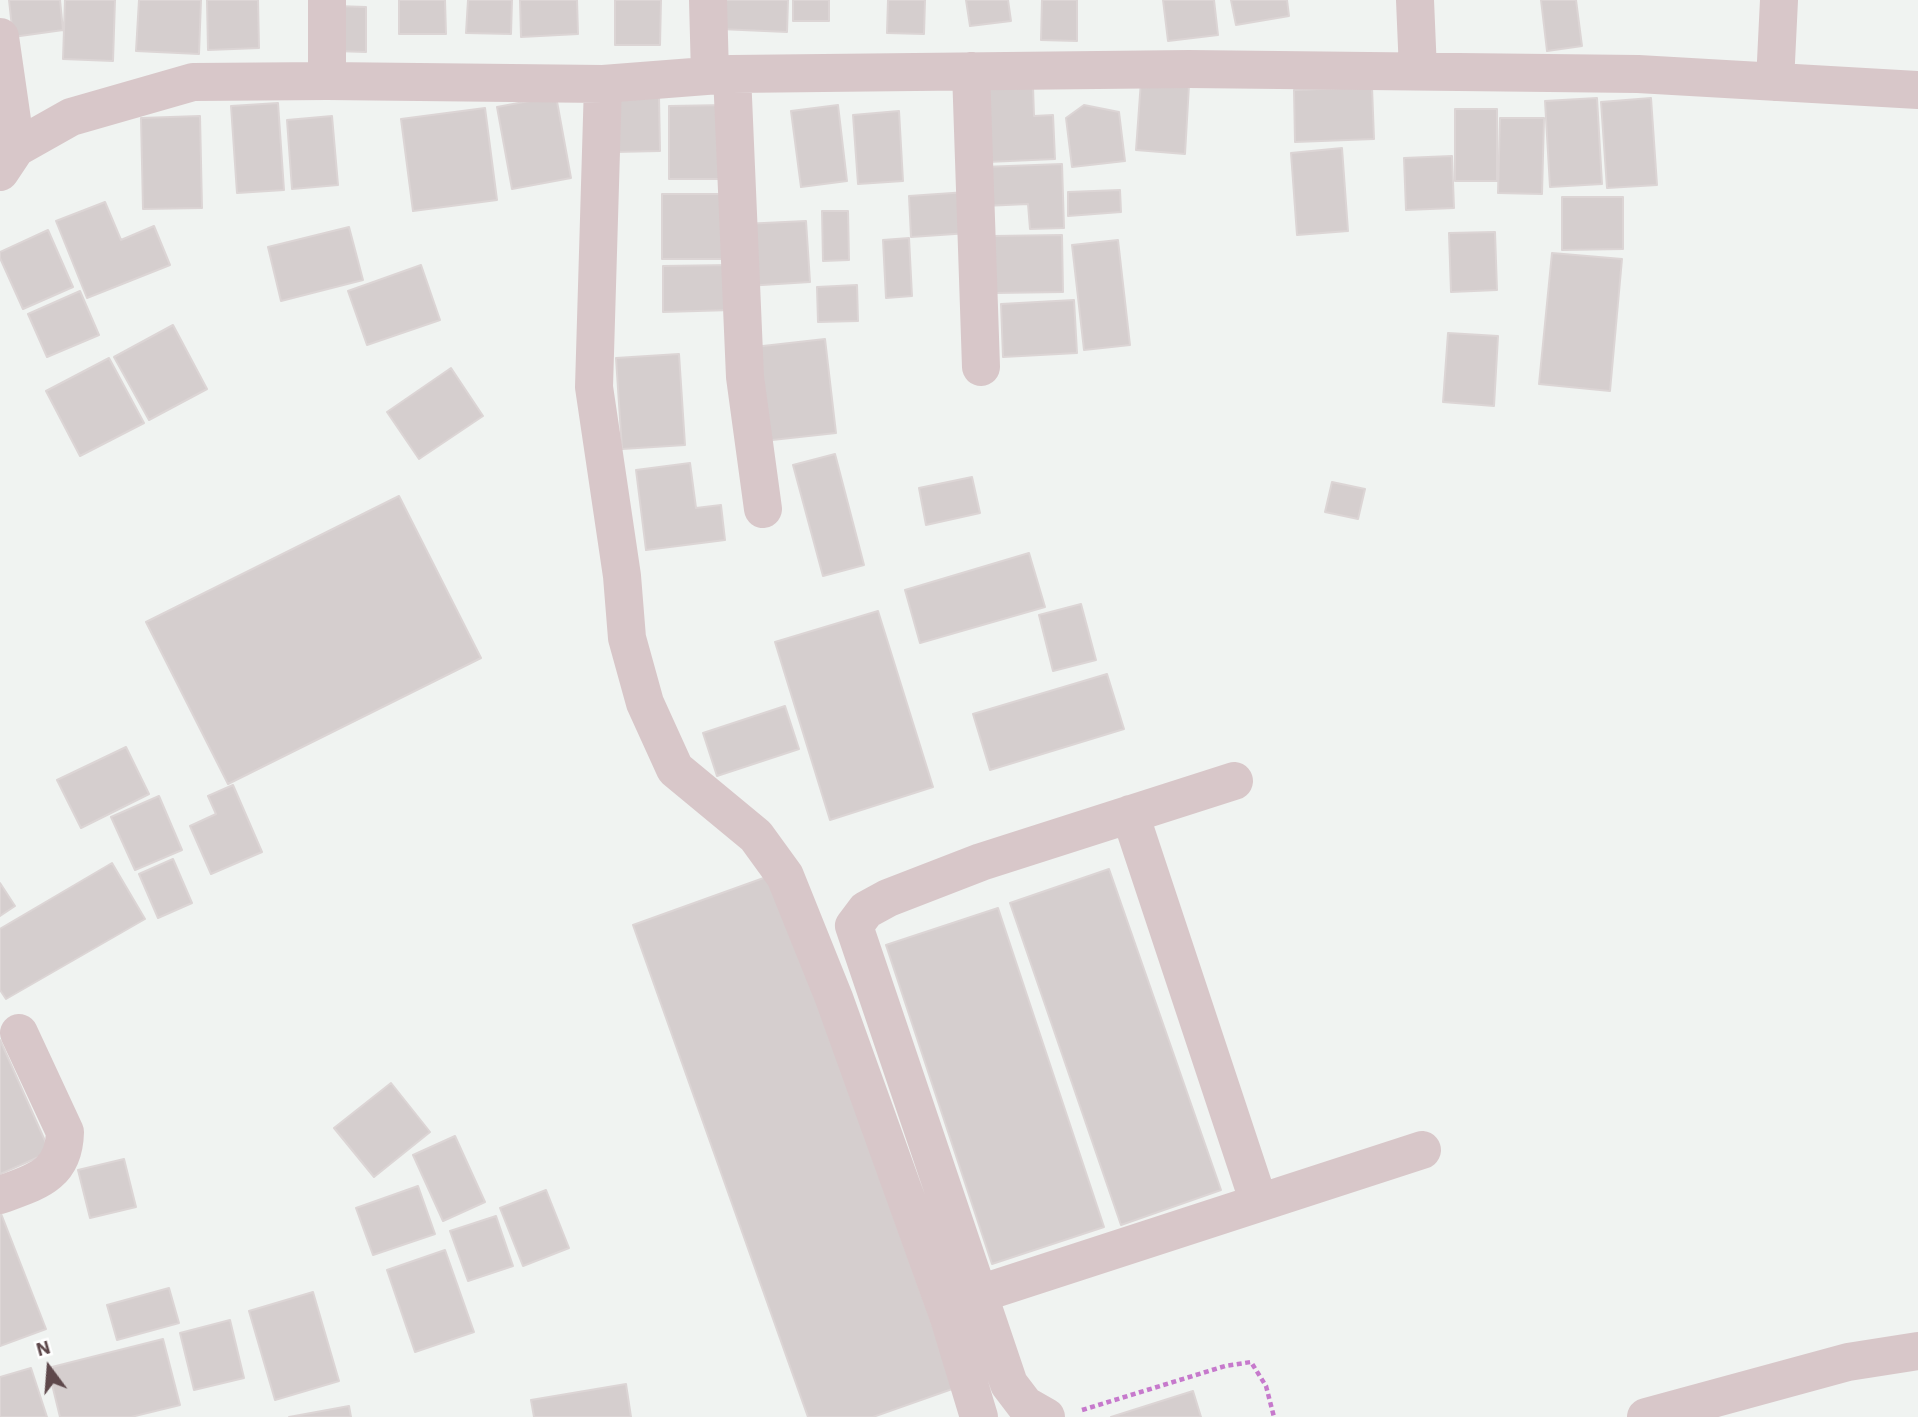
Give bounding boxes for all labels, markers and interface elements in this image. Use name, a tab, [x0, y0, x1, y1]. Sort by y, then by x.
north arrow	[14, 1333, 84, 1403]
text: N	[33, 1334, 53, 1361]

